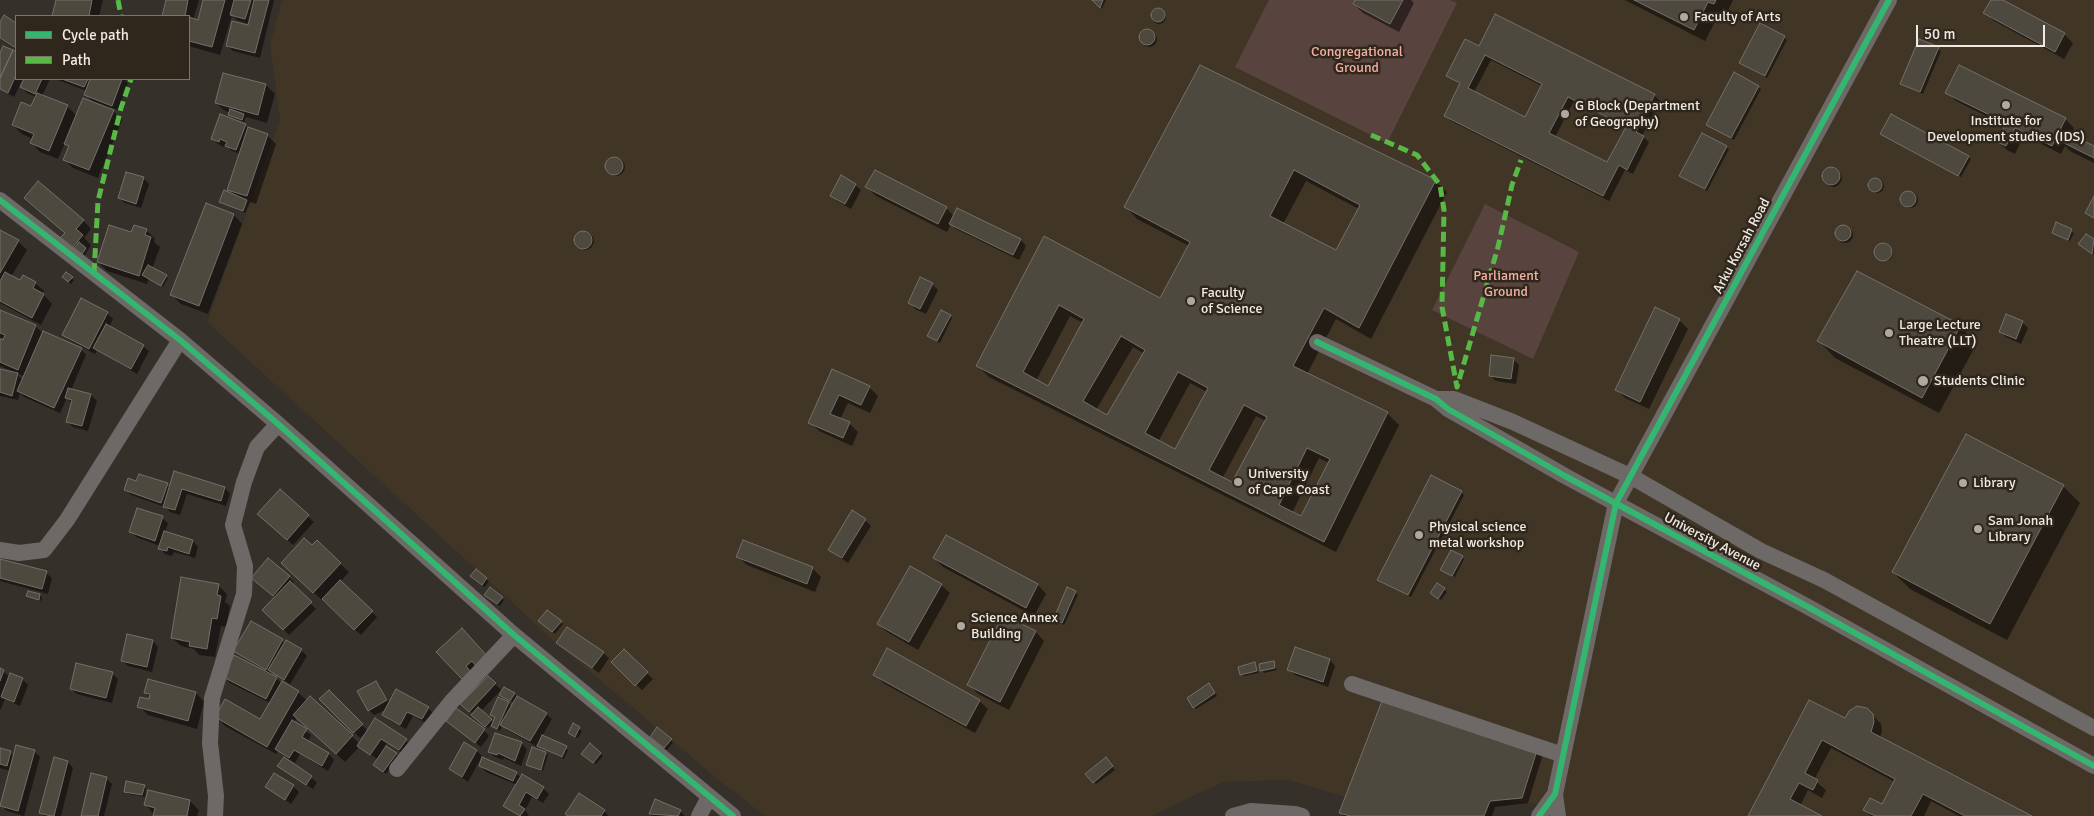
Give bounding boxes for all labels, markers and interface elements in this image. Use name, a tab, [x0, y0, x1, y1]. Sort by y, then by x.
place label: Faculty of Arts	[1694, 9, 1781, 25]
marker: Faculty of Arts	[1678, 11, 1690, 23]
legend	[15, 15, 190, 80]
scale bar	[1919, 15, 2048, 47]
text: 50 m	[1924, 25, 1955, 43]
text: Cycle path	[62, 26, 129, 44]
park label: Congregational Ground	[1311, 44, 1403, 76]
text: Path	[62, 51, 91, 69]
place label: G Block (Department of Geography)	[1575, 98, 1700, 130]
marker: Institute for Development studies (IDS)	[2000, 99, 2012, 111]
marker: G Block (Department of Geography)	[1559, 108, 1571, 120]
place label: Institute for Development studies (IDS)	[1927, 113, 2085, 146]
street label: Arku Korsah Road	[1710, 195, 1774, 297]
park label: Parliament Ground	[1473, 268, 1539, 300]
place label: Faculty of Science	[1201, 285, 1262, 318]
marker: Faculty of Science	[1185, 295, 1197, 307]
place label: Large Lecture Theatre (LLT)	[1899, 317, 1981, 350]
marker: Large Lecture Theatre (LLT)	[1883, 327, 1895, 339]
place label: Students Clinic	[1934, 373, 2025, 389]
marker: Students Clinic	[1916, 374, 1930, 388]
place label: University of Cape Coast	[1248, 466, 1330, 498]
place label: Library	[1973, 475, 2015, 491]
marker: University of Cape Coast	[1232, 476, 1244, 488]
marker: Library	[1957, 477, 1969, 489]
street label: University Avenue	[1661, 509, 1763, 575]
place label: Sam Jonah Library	[1988, 513, 2053, 546]
place label: Physical science metal workshop	[1429, 519, 1527, 552]
marker: Sam Jonah Library	[1972, 523, 1984, 535]
marker: Physical science metal workshop	[1413, 529, 1425, 541]
place label: Science Annex Building	[971, 610, 1058, 642]
marker: Science Annex Building	[955, 620, 967, 632]

